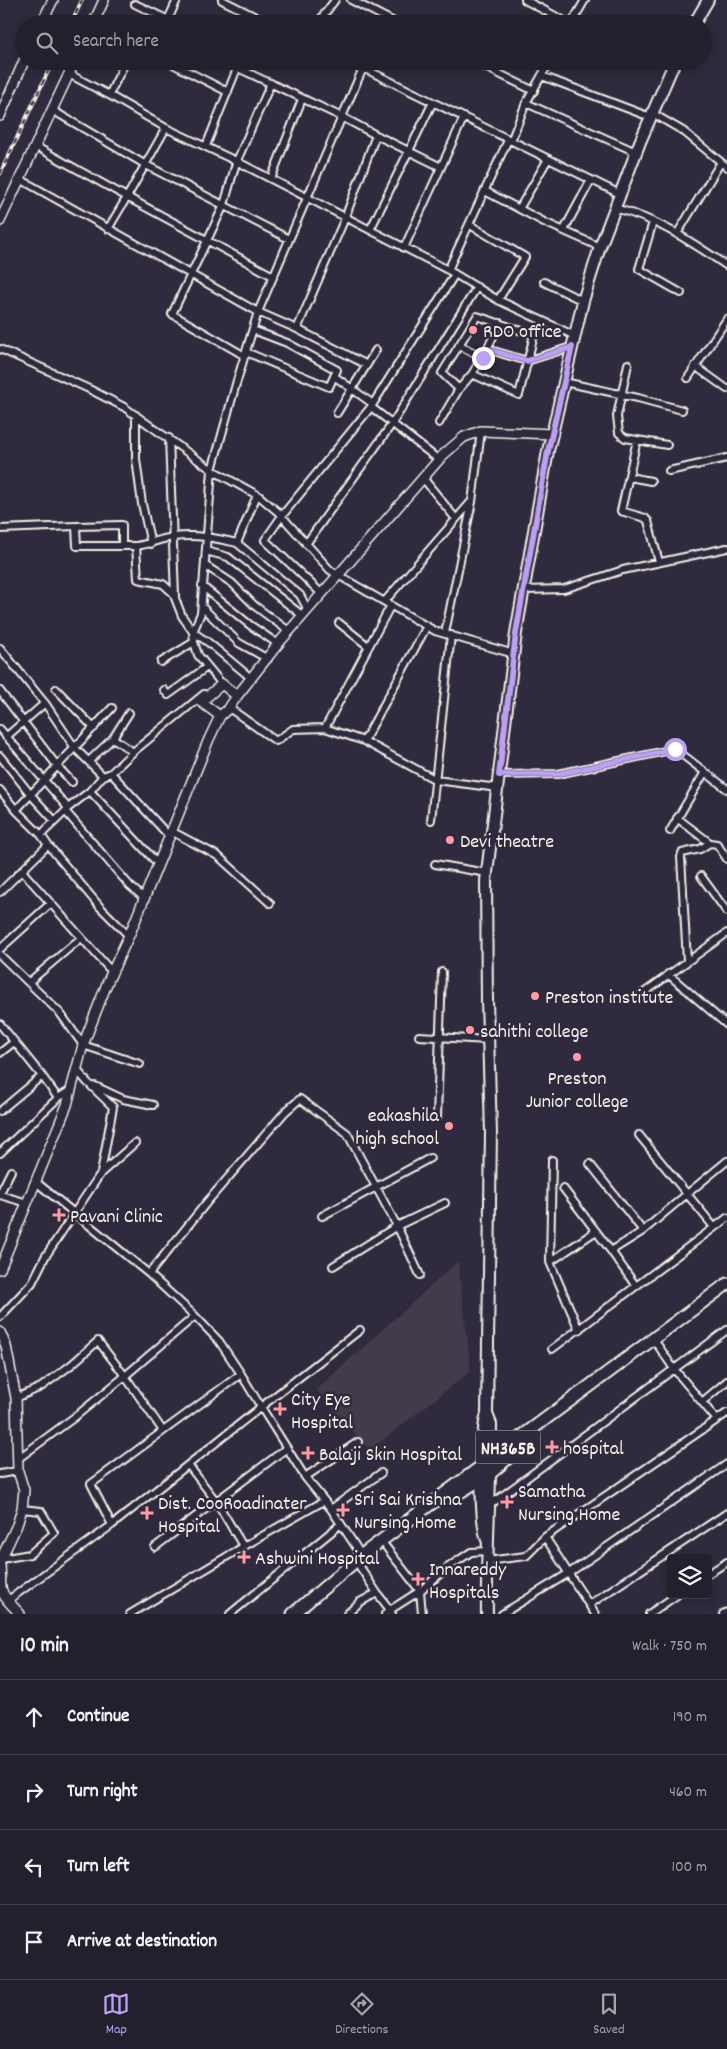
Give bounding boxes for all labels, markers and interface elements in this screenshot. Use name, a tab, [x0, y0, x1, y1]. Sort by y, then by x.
search box	[15, 15, 712, 70]
icon: search	[33, 29, 61, 57]
text: Search here	[73, 29, 159, 56]
place label: RDO office	[483, 319, 562, 347]
marker: RDO office	[467, 324, 479, 336]
route end	[472, 347, 495, 370]
route start	[664, 738, 687, 761]
place label: Devi theatre	[460, 829, 554, 857]
marker: Devi theatre	[444, 834, 456, 846]
place label: Preston institute	[545, 985, 674, 1013]
marker: Preston institute	[529, 990, 541, 1002]
place label: sahithi college	[480, 1019, 588, 1047]
marker: sahithi college	[464, 1024, 476, 1036]
marker: Preston Junior college	[571, 1051, 583, 1063]
place label: Preston Junior college	[526, 1066, 628, 1117]
place label: eakashila high school	[356, 1103, 440, 1154]
marker: eakashila high school	[443, 1120, 455, 1132]
place label: Pavani Clinic	[70, 1204, 163, 1232]
marker: Pavani Clinic	[52, 1208, 66, 1222]
place label: City Eye Hospital	[291, 1387, 353, 1438]
marker: City Eye Hospital	[273, 1402, 287, 1416]
road number: NH365B	[476, 1430, 540, 1464]
place label: hospital	[563, 1436, 624, 1464]
marker: hospital	[545, 1440, 559, 1454]
place label: Balaji Skin Hospital	[319, 1442, 462, 1470]
marker: Balaji Skin Hospital	[301, 1446, 315, 1460]
place label: Samatha Nursing Home	[518, 1479, 620, 1530]
place label: Sri Sai Krishna Nursing Home	[354, 1487, 462, 1538]
place label: Dist. CooRoadinater Hospital	[158, 1491, 307, 1542]
marker: Samatha Nursing Home	[500, 1495, 514, 1509]
marker: Sri Sai Krishna Nursing Home	[336, 1503, 350, 1517]
marker: Dist. CooRoadinater Hospital	[140, 1506, 154, 1520]
place label: Ashwini Hospital	[255, 1546, 380, 1574]
marker: Ashwini Hospital	[237, 1550, 251, 1564]
map controls	[667, 1554, 712, 1599]
button: layers	[667, 1554, 712, 1599]
place label: Innareddy Hospitals	[429, 1557, 507, 1608]
marker: Innareddy Hospitals	[411, 1572, 425, 1586]
text: 10 min	[20, 1632, 69, 1662]
text: Walk · 750 m	[632, 1635, 707, 1658]
icon: ahead	[20, 1703, 48, 1731]
text: Continue	[67, 1704, 129, 1731]
text: 190 m	[673, 1706, 707, 1729]
icon: right	[20, 1778, 48, 1806]
text: Turn right	[67, 1779, 138, 1806]
text: 460 m	[669, 1781, 707, 1804]
icon: left	[20, 1853, 48, 1881]
text: Turn left	[67, 1854, 130, 1881]
text: 100 m	[671, 1856, 707, 1879]
icon: arrive	[20, 1928, 48, 1956]
text: Arrive at destination	[67, 1929, 217, 1956]
tab: Map	[102, 1990, 130, 2040]
tab: Directions	[335, 1990, 388, 2040]
tab: Saved	[593, 1990, 625, 2040]

